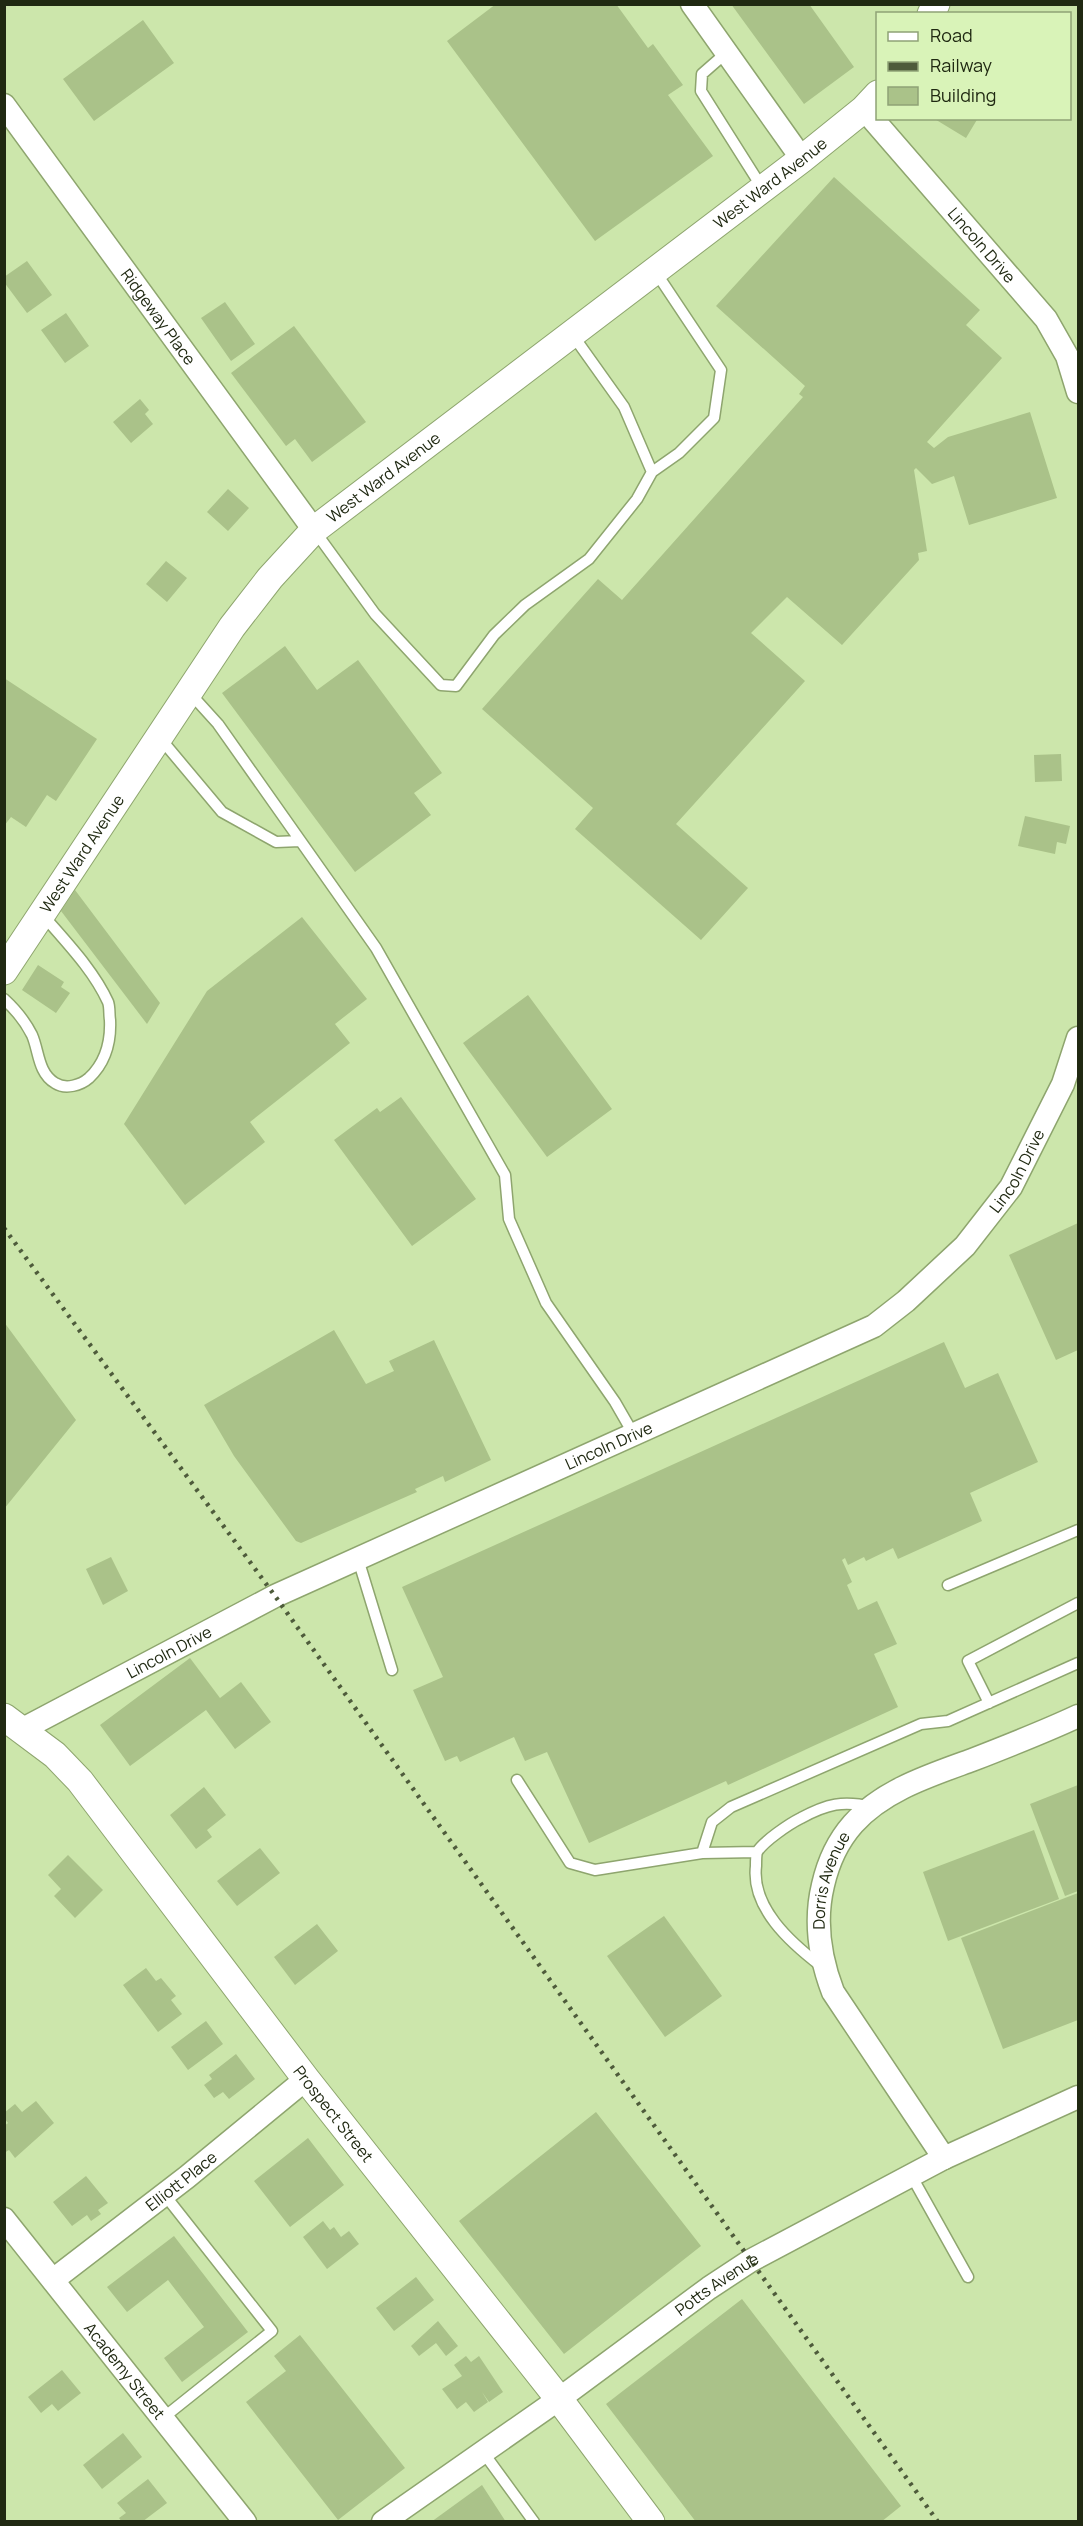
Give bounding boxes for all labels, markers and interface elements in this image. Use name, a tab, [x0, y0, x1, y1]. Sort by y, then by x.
legend	[876, 12, 1071, 120]
text: Road	[930, 23, 973, 47]
text: Railway	[930, 53, 992, 77]
text: Building	[930, 83, 996, 107]
street label: West Ward Avenue	[709, 132, 831, 234]
street label: Lincoln Drive	[943, 203, 1021, 288]
street label: Ridgeway Place	[116, 264, 201, 369]
street label: West Ward Avenue	[322, 427, 445, 528]
street label: West Ward Avenue	[35, 790, 129, 917]
street label: Lincoln Drive	[984, 1125, 1049, 1217]
street label: Lincoln Drive	[562, 1416, 656, 1475]
street label: Lincoln Drive	[122, 1620, 215, 1684]
street label: Dorris Avenue	[808, 1827, 855, 1930]
street label: Prospect Street	[289, 2061, 379, 2167]
street label: Elliott Place	[141, 2146, 221, 2216]
street label: Potts Avenue	[670, 2247, 762, 2321]
street label: Academy Street	[79, 2318, 170, 2424]

